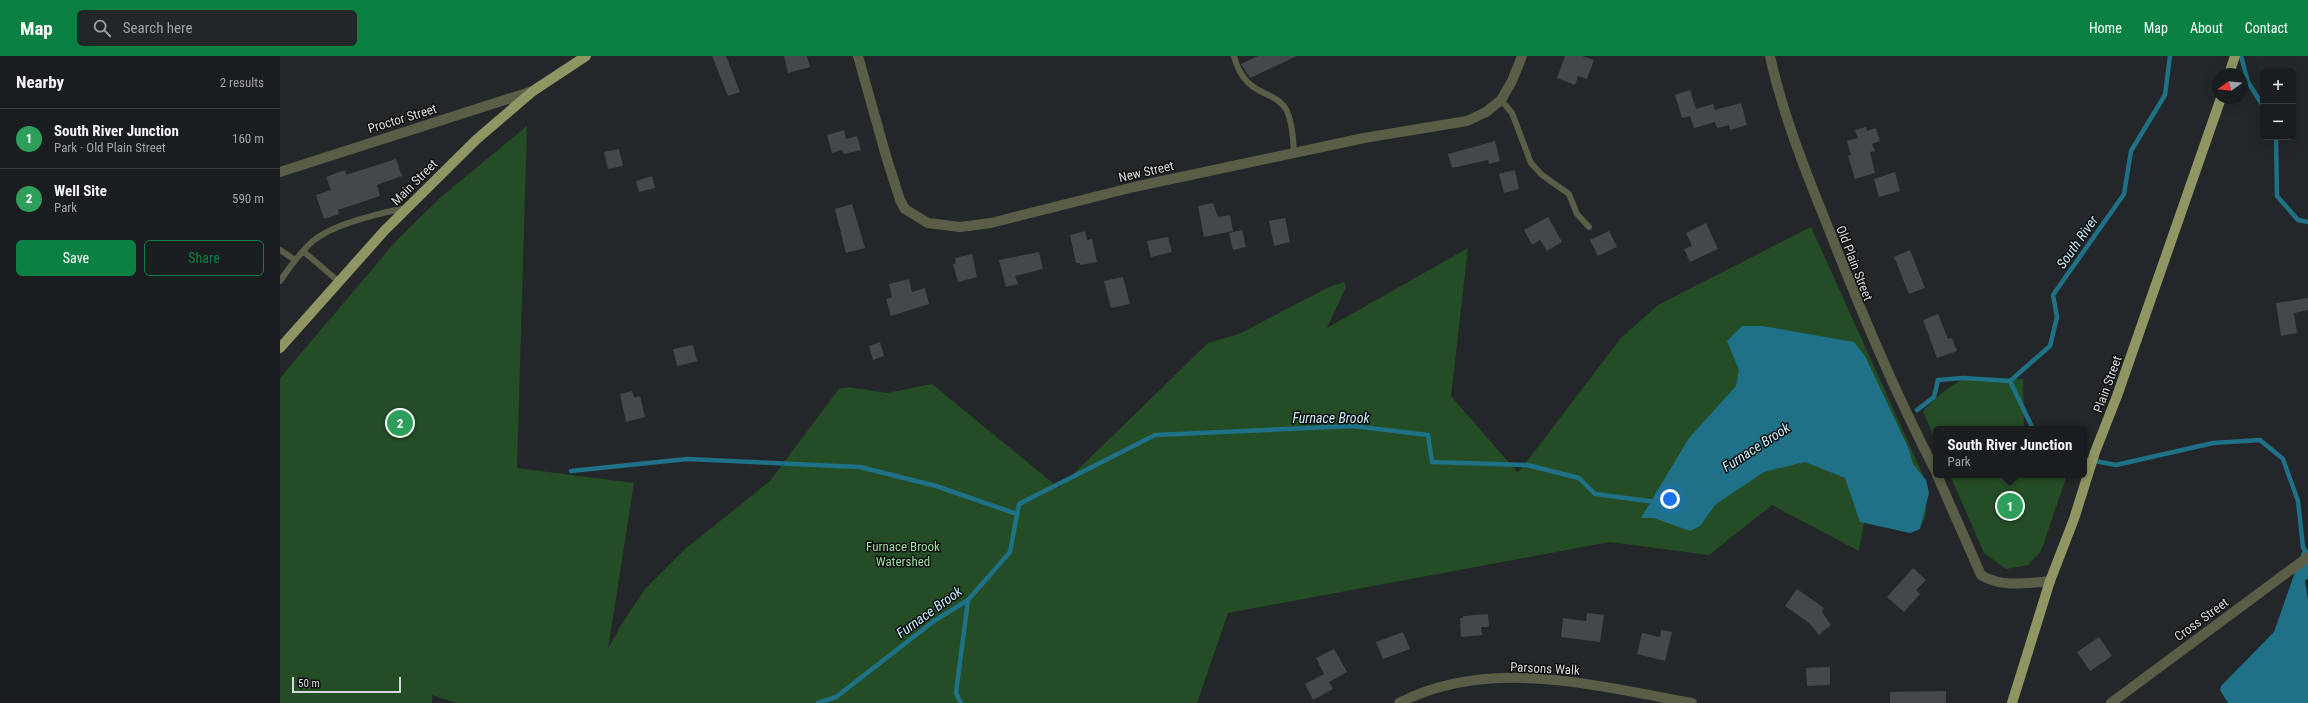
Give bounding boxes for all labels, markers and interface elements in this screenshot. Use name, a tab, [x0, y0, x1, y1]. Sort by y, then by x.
search box	[77, 10, 357, 46]
text: Map	[20, 17, 53, 40]
icon: search	[91, 17, 113, 39]
text: Search here	[123, 19, 193, 37]
text: Home	[2089, 20, 2122, 36]
text: Map	[2144, 20, 2168, 36]
text: About	[2190, 20, 2223, 36]
text: Contact	[2245, 20, 2288, 36]
north arrow	[2212, 68, 2248, 104]
map controls	[2260, 68, 2296, 140]
button: +	[2260, 68, 2296, 104]
text: Nearby	[16, 72, 64, 92]
text: 2 results	[220, 75, 264, 90]
street label: Proctor Street	[366, 101, 439, 136]
button: −	[2260, 104, 2296, 140]
text: South River Junction	[54, 122, 179, 140]
text: 1	[26, 131, 32, 146]
text: 160 m	[232, 131, 264, 146]
text: Park · Old Plain Street	[54, 140, 166, 155]
street label: Main Street	[388, 156, 441, 208]
street label: New Street	[1117, 158, 1175, 185]
text: Well Site	[54, 182, 107, 200]
text: 2	[26, 191, 32, 206]
text: 590 m	[232, 191, 264, 206]
text: Park	[54, 200, 77, 215]
water label: South River	[2053, 212, 2101, 271]
street label: Old Plain Street	[1833, 223, 1876, 303]
button: Save	[16, 240, 136, 276]
button: Share	[144, 240, 264, 276]
street label: Plain Street	[2090, 354, 2125, 415]
pin: 2	[387, 408, 413, 438]
water label: Furnace Brook	[1292, 410, 1370, 426]
water label: Furnace Brook	[1719, 419, 1793, 475]
popup	[1933, 426, 2087, 478]
text: South River Junction	[1948, 436, 2072, 454]
text: Park	[1948, 454, 1971, 469]
your location	[1660, 489, 1680, 509]
pin: 1	[1997, 491, 2023, 521]
park label: Furnace Brook Watershed	[866, 539, 940, 569]
water label: Furnace Brook	[893, 582, 966, 641]
street label: Cross Street	[2171, 595, 2231, 644]
street label: Parsons Walk	[1510, 659, 1580, 678]
scale bar	[292, 675, 401, 694]
text: 50 m	[298, 677, 320, 690]

